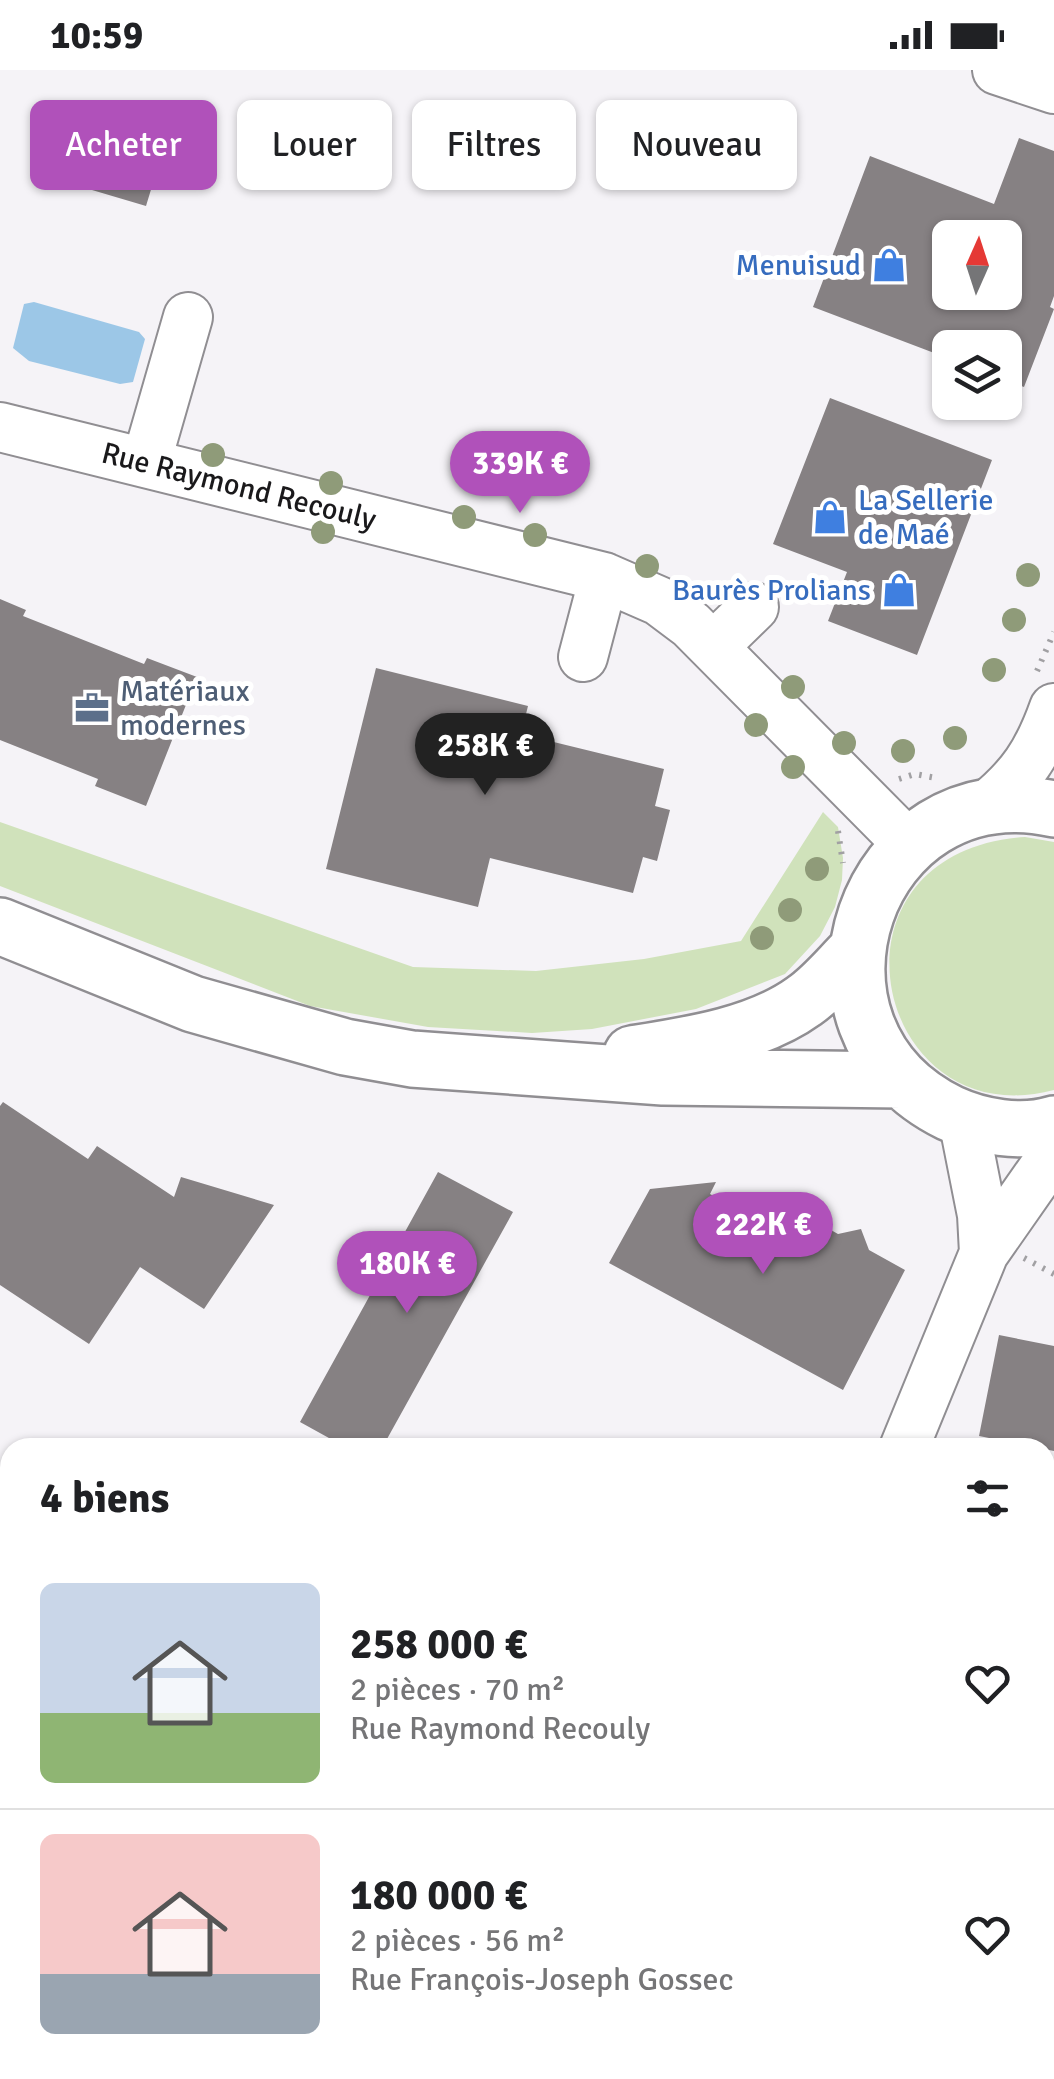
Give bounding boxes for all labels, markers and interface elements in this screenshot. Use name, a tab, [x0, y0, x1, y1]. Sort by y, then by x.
text: 10:59	[50, 12, 143, 59]
chip: Acheter	[30, 100, 217, 190]
chip: Louer	[237, 100, 392, 190]
chip: Filtres	[412, 100, 576, 190]
chip: Nouveau	[596, 100, 797, 190]
north arrow	[932, 220, 1022, 310]
map controls	[932, 220, 1022, 420]
shop icon: Menuisud	[870, 246, 908, 284]
place label: Menuisud	[736, 247, 861, 284]
button: layers	[932, 330, 1022, 420]
pin: 339K €	[439, 431, 601, 516]
street label: Rue Raymond Recouly	[98, 434, 380, 538]
text: 339K €	[472, 444, 568, 483]
place label: La Sellerie de Maé	[858, 482, 994, 553]
shop icon: La Sellerie de Maé	[811, 498, 849, 536]
shop icon: Baurès Prolians	[880, 571, 918, 609]
place label: Baurès Prolians	[672, 572, 871, 609]
place label: Matériaux modernes	[120, 673, 250, 744]
office icon: Matériaux modernes	[73, 689, 111, 727]
pin: 258K €	[404, 713, 566, 798]
text: 258K €	[437, 726, 533, 765]
pin: 222K €	[682, 1192, 844, 1277]
text: 222K €	[715, 1205, 811, 1244]
pin: 180K €	[326, 1231, 488, 1316]
text: 180K €	[359, 1244, 455, 1283]
icon: filters	[960, 1471, 1015, 1526]
text: 4 biens	[40, 1473, 169, 1524]
text: 258 000 €	[350, 1619, 527, 1670]
icon: home	[120, 1623, 240, 1743]
icon: heart	[960, 1656, 1015, 1711]
text: 2 pièces · 70 m²	[350, 1670, 565, 1709]
text: Rue Raymond Recouly	[350, 1709, 650, 1748]
text: 180 000 €	[350, 1870, 527, 1921]
icon: home	[120, 1874, 240, 1994]
icon: heart	[960, 1907, 1015, 1962]
text: 2 pièces · 56 m²	[350, 1921, 565, 1960]
text: Rue François-Joseph Gossec	[350, 1960, 734, 1999]

